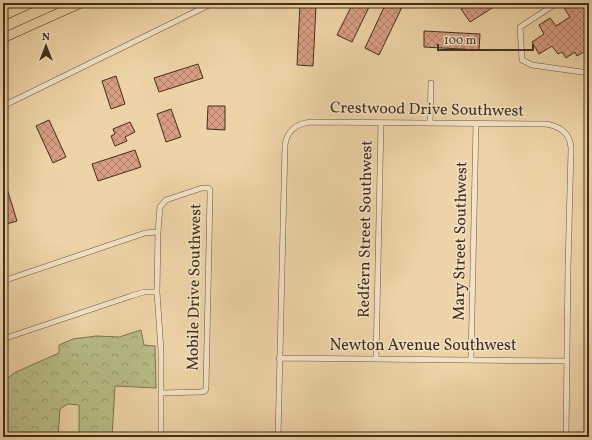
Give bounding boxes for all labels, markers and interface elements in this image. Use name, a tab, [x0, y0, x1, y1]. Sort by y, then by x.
north arrow	[26, 26, 66, 66]
scale bar	[438, 26, 533, 52]
text: N	[42, 30, 50, 45]
text: 100 m	[444, 33, 477, 49]
street label: Crestwood Drive Southwest	[330, 97, 525, 123]
street label: Redfern Street Southwest	[353, 139, 379, 318]
street label: Mary Street Southwest	[449, 161, 473, 321]
street label: Mobile Drive Southwest	[183, 203, 207, 371]
street label: Newton Avenue Southwest	[329, 335, 517, 357]

